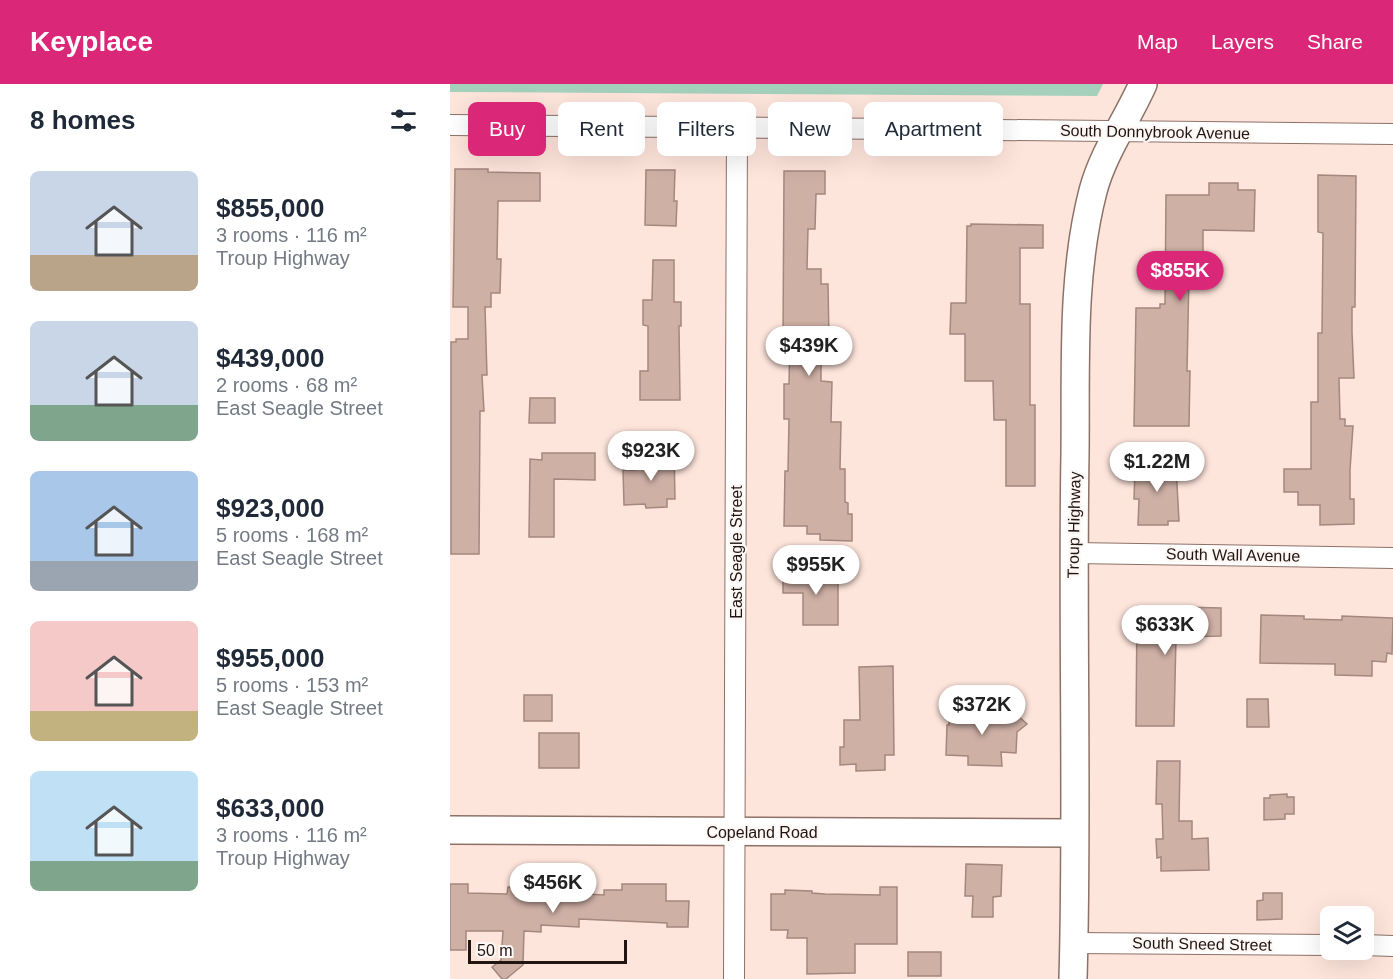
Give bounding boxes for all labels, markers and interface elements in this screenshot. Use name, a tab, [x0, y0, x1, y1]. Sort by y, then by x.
text: Keyplace	[30, 26, 153, 57]
text: Map	[1137, 30, 1178, 53]
text: Layers	[1211, 30, 1274, 53]
text: Share	[1307, 30, 1363, 53]
chip: Buy	[468, 102, 546, 156]
chip: Rent	[558, 102, 645, 156]
chip: Filters	[657, 102, 756, 156]
chip: New	[768, 102, 852, 156]
chip: Apartment	[864, 102, 1003, 156]
icon: filters	[387, 104, 420, 137]
text: 8 homes	[30, 105, 136, 135]
street label: South Donnybrook Avenue	[1060, 122, 1250, 142]
text: $855,000	[216, 193, 324, 223]
icon: home	[78, 195, 150, 267]
text: 3 rooms · 116 m²	[216, 224, 367, 246]
text: Troup Highway	[216, 247, 350, 269]
pin: $855K	[1138, 251, 1222, 302]
text: $855K	[1151, 259, 1209, 281]
pin: $439K	[767, 326, 851, 377]
text: $439K	[780, 334, 838, 356]
text: $439,000	[216, 343, 324, 373]
icon: home	[78, 345, 150, 417]
text: 2 rooms · 68 m²	[216, 374, 357, 396]
text: East Seagle Street	[216, 397, 383, 419]
pin: $923K	[609, 431, 693, 482]
text: $923K	[622, 439, 680, 461]
pin: $1.22M	[1108, 442, 1206, 493]
text: $1.22M	[1124, 450, 1190, 472]
street label: Troup Highway	[1065, 471, 1083, 579]
street label: East Seagle Street	[728, 485, 745, 619]
text: $923,000	[216, 493, 324, 523]
icon: home	[78, 495, 150, 567]
text: 5 rooms · 168 m²	[216, 524, 368, 546]
pin: $955K	[774, 545, 858, 596]
street label: South Wall Avenue	[1166, 545, 1300, 565]
text: East Seagle Street	[216, 547, 383, 569]
text: $955K	[787, 553, 845, 575]
pin: $633K	[1123, 605, 1207, 656]
text: $633K	[1136, 613, 1194, 635]
text: $955,000	[216, 643, 324, 673]
icon: home	[78, 645, 150, 717]
text: 5 rooms · 153 m²	[216, 674, 368, 696]
pin: $372K	[940, 685, 1024, 736]
text: $372K	[953, 693, 1011, 715]
text: East Seagle Street	[216, 697, 383, 719]
text: $633,000	[216, 793, 324, 823]
icon: home	[78, 795, 150, 867]
text: 3 rooms · 116 m²	[216, 824, 367, 846]
street label: Copeland Road	[706, 824, 818, 841]
text: Troup Highway	[216, 847, 350, 869]
pin: $456K	[511, 863, 595, 914]
text: $456K	[524, 871, 582, 893]
map controls	[1320, 906, 1374, 960]
button: layers	[1320, 906, 1374, 960]
street label: South Sneed Street	[1132, 934, 1273, 954]
scale bar	[468, 937, 627, 964]
text: 50 m	[477, 942, 513, 959]

